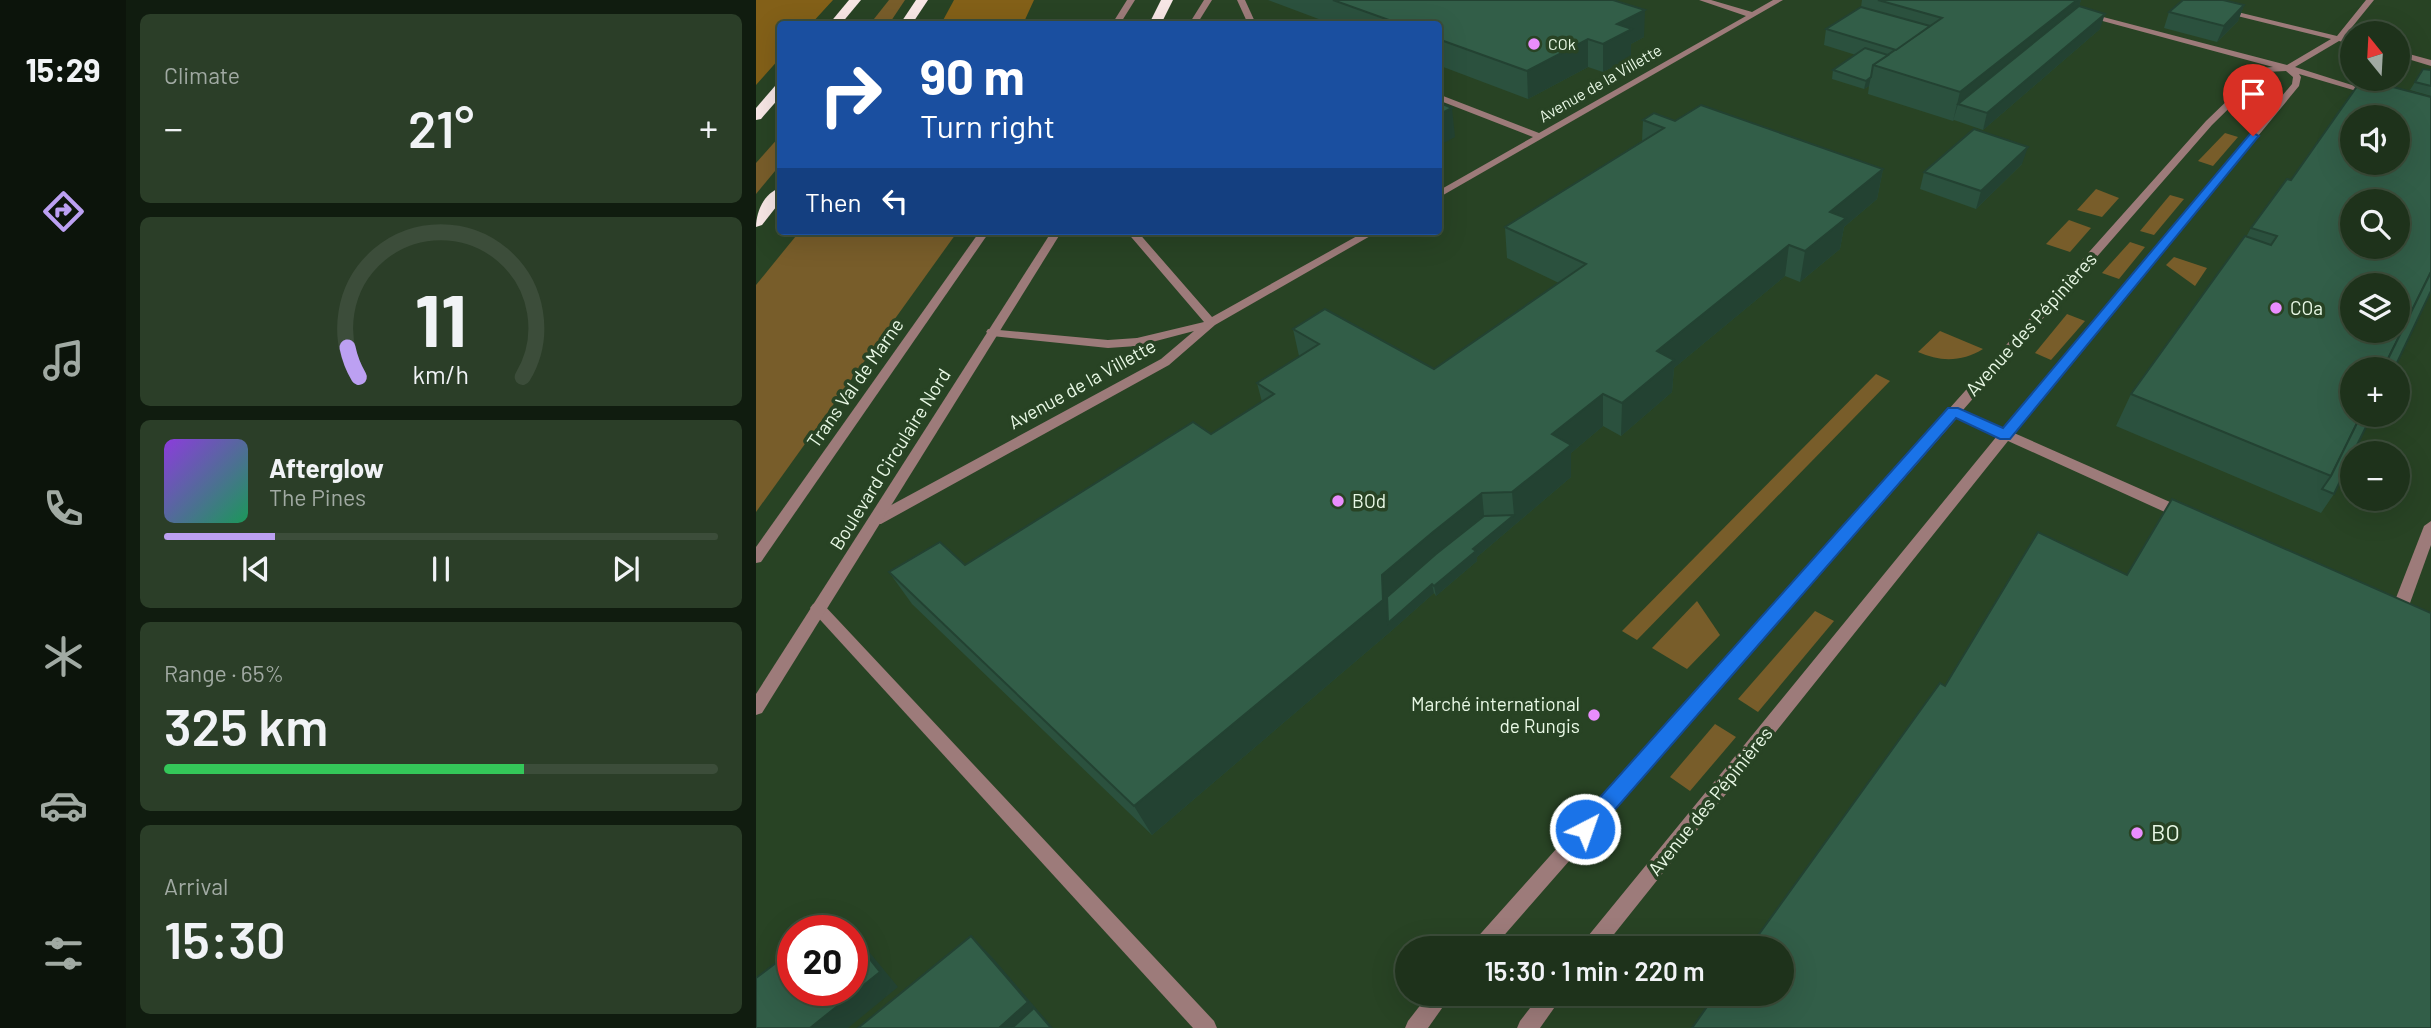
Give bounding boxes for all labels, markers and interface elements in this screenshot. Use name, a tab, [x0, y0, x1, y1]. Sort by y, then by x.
north arrow	[2340, 21, 2410, 91]
map controls	[2340, 21, 2410, 511]
place label: COk	[1548, 34, 1576, 53]
marker: COk	[1526, 36, 1542, 52]
street label: Avenue de la Villette	[1535, 40, 1665, 125]
text: 90 m	[920, 46, 1025, 105]
icon: right	[805, 49, 896, 140]
text: 15:29	[25, 50, 101, 88]
text: Climate	[164, 61, 240, 89]
pin	[2223, 64, 2283, 136]
icon: arrive	[2234, 75, 2272, 113]
text: 21°	[408, 96, 474, 158]
text: −	[164, 104, 183, 150]
text: +	[699, 104, 718, 150]
button: sound	[2340, 105, 2410, 175]
text: Turn right	[920, 106, 1055, 144]
icon: left	[876, 182, 914, 220]
text: Then	[805, 186, 862, 217]
icon: directions	[39, 187, 88, 236]
button: search	[2340, 189, 2410, 259]
street label: Avenue des Pépinières	[1960, 247, 2101, 400]
button: layers	[2340, 273, 2410, 343]
text: 11	[415, 275, 467, 363]
place label: COa	[2290, 296, 2323, 319]
marker: COa	[2268, 300, 2284, 316]
street label: Trans Val de Marne	[801, 314, 908, 452]
street label: Avenue de la Villette	[1004, 334, 1159, 434]
icon: music	[39, 336, 88, 385]
button: +	[2340, 357, 2410, 427]
text: km/h	[413, 359, 469, 389]
street label: Boulevard Circulaire Nord	[824, 364, 955, 554]
button: −	[2340, 441, 2410, 511]
text: Afterglow	[269, 452, 384, 483]
text: The Pines	[269, 483, 366, 511]
icon: phone	[39, 484, 88, 533]
place label: BOd	[1352, 489, 1386, 512]
marker: BOd	[1330, 493, 1346, 509]
icon: previous	[237, 550, 275, 588]
icon: pause	[422, 550, 460, 588]
icon: next	[607, 550, 645, 588]
icon: climate	[39, 632, 88, 681]
text: Range · 65%	[164, 659, 284, 687]
place label: Marché international de Rungis	[1411, 692, 1580, 737]
text: 325 km	[164, 694, 328, 756]
marker: Marché international de Rungis	[1586, 707, 1602, 723]
street label: Avenue des Pépinières	[1642, 722, 1777, 880]
icon: car	[39, 781, 88, 830]
position arrow	[1548, 792, 1622, 866]
place label: BO	[2151, 818, 2180, 846]
marker: BO	[2129, 825, 2145, 841]
text: Arrival	[164, 872, 228, 900]
text: 15:30	[164, 907, 286, 969]
speed limit sign: 20	[777, 915, 868, 1006]
icon: filters	[39, 929, 88, 978]
text: 15:30 · 1 min · 220 m	[1484, 955, 1705, 986]

